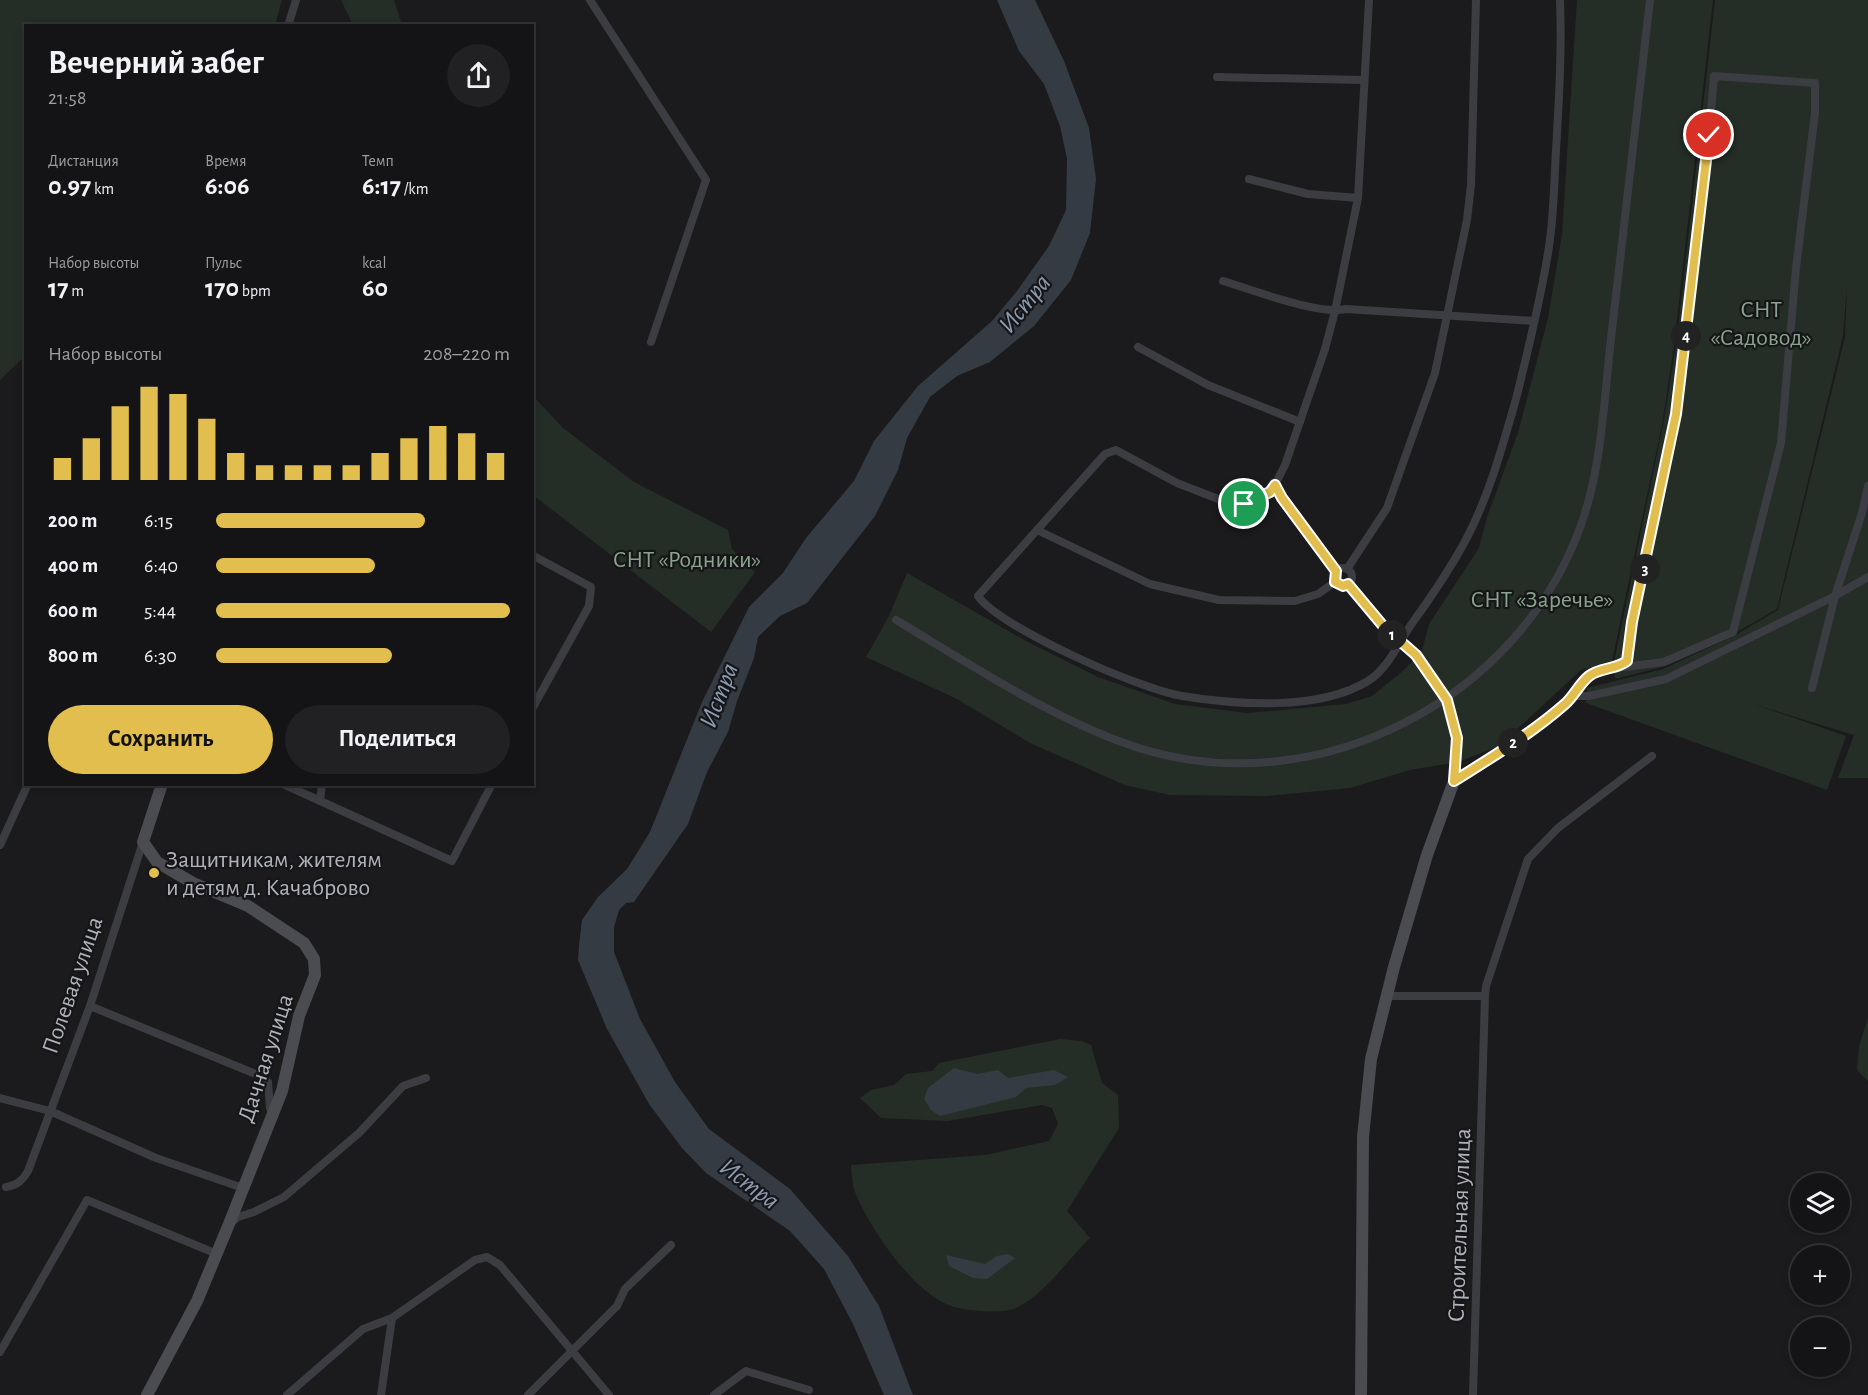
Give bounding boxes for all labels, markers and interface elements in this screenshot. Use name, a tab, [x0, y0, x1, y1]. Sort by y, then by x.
button: share	[447, 44, 510, 107]
text: Вечерний забег	[48, 47, 264, 80]
text: 21:58	[48, 88, 86, 108]
pin	[1683, 109, 1734, 160]
icon: check	[1692, 118, 1725, 151]
text: Дистанция	[48, 153, 119, 169]
text: Время	[205, 153, 247, 169]
text: Темп	[362, 153, 394, 169]
text: 0.97	[48, 173, 91, 199]
text: 6:06	[205, 173, 250, 199]
text: 6:17	[362, 173, 401, 199]
text: km	[91, 181, 114, 197]
text: /km	[401, 181, 428, 197]
text: Набор высоты	[48, 255, 139, 271]
text: Пульс	[205, 255, 242, 271]
text: kcal	[362, 255, 386, 271]
water label: Истра	[994, 270, 1056, 338]
text: 17	[48, 275, 69, 301]
text: 170	[205, 275, 239, 301]
text: 60	[362, 275, 388, 301]
text: m	[69, 283, 84, 299]
text: bpm	[239, 283, 271, 299]
park label: СНТ «Садовод»	[1710, 298, 1812, 350]
pin: 4	[1671, 321, 1701, 351]
text: 4	[1682, 328, 1690, 344]
text: Набор высоты	[48, 344, 162, 364]
text: 208–220 m	[423, 344, 510, 364]
pin	[1218, 478, 1269, 529]
icon: arrive	[1227, 487, 1260, 520]
text: 200 m	[48, 511, 97, 531]
text: 6:15	[144, 511, 173, 531]
park label: СНТ «Родники»	[613, 548, 761, 572]
pin: 3	[1630, 554, 1660, 584]
text: 400 m	[48, 556, 98, 576]
text: 6:40	[144, 556, 178, 576]
text: 3	[1642, 561, 1648, 577]
park label: СНТ «Заречье»	[1470, 588, 1614, 612]
text: 600 m	[48, 601, 98, 621]
text: 5:44	[144, 601, 176, 621]
pin: 1	[1377, 620, 1407, 650]
text: 1	[1389, 627, 1395, 643]
text: 800 m	[48, 646, 98, 666]
text: 6:30	[144, 646, 177, 666]
water label: Истра	[695, 660, 743, 731]
button: Сохранить	[48, 705, 273, 774]
button: Поделиться	[285, 705, 510, 774]
pin: 2	[1498, 728, 1528, 758]
text: 2	[1509, 735, 1517, 751]
place label: Защитникам, жителям и детям д. Качаброво	[166, 848, 382, 900]
marker: Защитникам, жителям и детям д. Качаброво	[147, 866, 161, 880]
street label: Полевая улица	[38, 914, 108, 1057]
street label: Дачная улица	[234, 991, 298, 1125]
street label: Строительная улица	[1445, 1128, 1475, 1322]
water label: Истра	[715, 1153, 784, 1214]
map controls	[1790, 1173, 1850, 1377]
button: layers	[1790, 1173, 1850, 1233]
button: +	[1790, 1245, 1850, 1305]
button: −	[1790, 1317, 1850, 1377]

